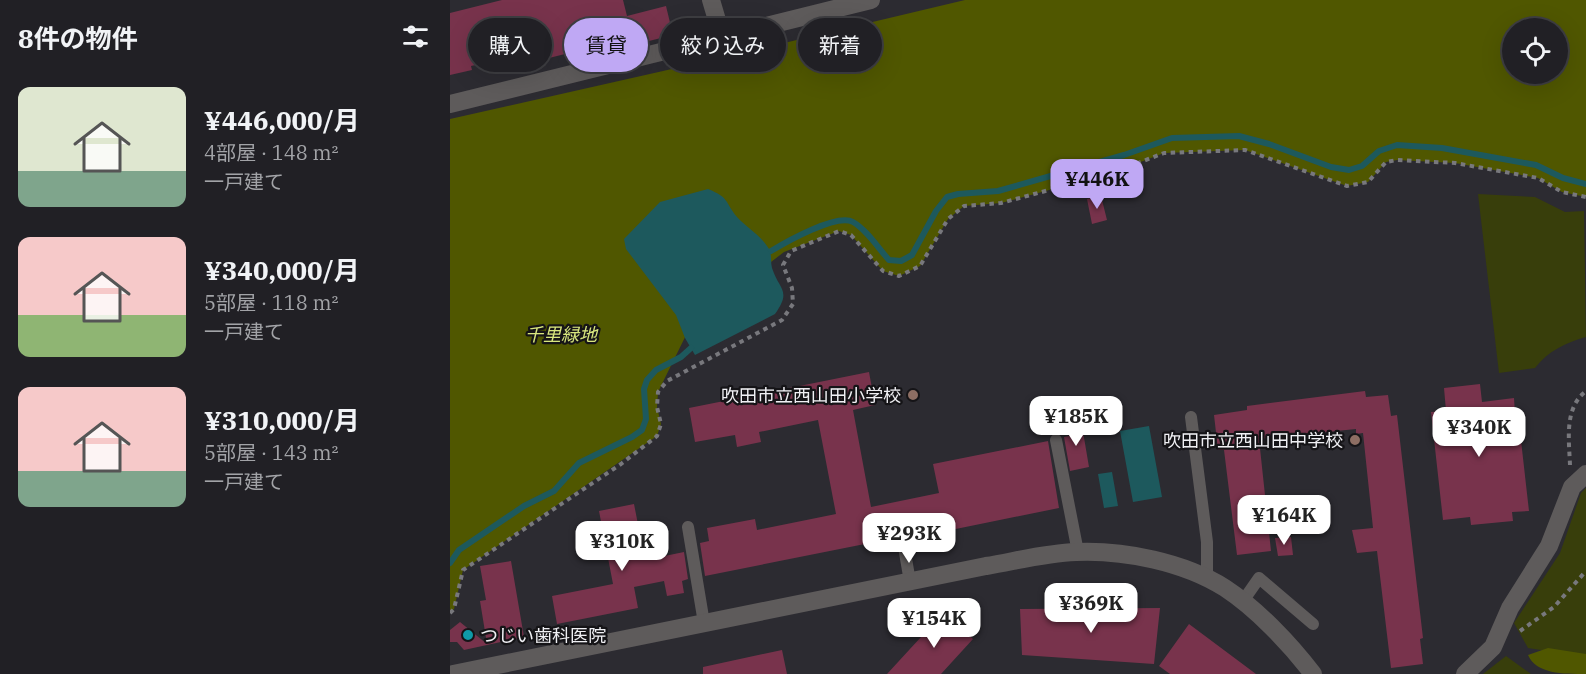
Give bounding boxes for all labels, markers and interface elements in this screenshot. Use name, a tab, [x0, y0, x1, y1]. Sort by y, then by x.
chip: 購入	[468, 18, 552, 72]
chip: 賃貸	[564, 18, 648, 72]
chip: 絞り込み	[660, 18, 786, 72]
chip: 新着	[798, 18, 882, 72]
map controls	[1502, 18, 1568, 84]
button: locate	[1502, 18, 1568, 84]
icon: filters	[399, 20, 432, 53]
text: 8件の物件	[18, 21, 138, 55]
text: ¥446,000/月	[204, 103, 360, 137]
icon: home	[66, 111, 138, 183]
text: 4部屋 · 148 m²	[204, 139, 338, 166]
pin: ¥446K	[1055, 159, 1139, 210]
text: ¥446K	[1065, 165, 1129, 192]
text: 一戸建て	[204, 168, 284, 195]
text: ¥340,000/月	[204, 253, 360, 287]
icon: home	[66, 261, 138, 333]
text: 5部屋 · 118 m²	[204, 289, 338, 316]
text: 一戸建て	[204, 318, 284, 345]
park label: 千里緑地	[525, 323, 599, 346]
place label: 吹田市立西山田小学校	[721, 384, 901, 407]
marker: 吹田市立西山田小学校	[906, 388, 920, 402]
pin: ¥185K	[1034, 396, 1118, 447]
text: ¥185K	[1044, 402, 1108, 429]
text: ¥310,000/月	[204, 403, 360, 437]
pin: ¥340K	[1437, 407, 1521, 458]
icon: home	[66, 411, 138, 483]
text: ¥340K	[1447, 413, 1511, 440]
place label: 吹田市立西山田中学校	[1163, 429, 1343, 452]
marker: 吹田市立西山田中学校	[1348, 433, 1362, 447]
text: 5部屋 · 143 m²	[204, 439, 338, 466]
text: 一戸建て	[204, 468, 284, 495]
pin: ¥164K	[1242, 495, 1326, 546]
text: ¥164K	[1252, 501, 1316, 528]
pin: ¥293K	[867, 513, 951, 564]
text: ¥293K	[877, 519, 941, 546]
pin: ¥310K	[580, 521, 664, 572]
text: ¥310K	[590, 527, 654, 554]
pin: ¥369K	[1049, 583, 1133, 634]
text: ¥369K	[1059, 589, 1123, 616]
pin: ¥154K	[892, 598, 976, 649]
text: ¥154K	[902, 604, 966, 631]
place label: つじい歯科医院	[480, 624, 606, 647]
marker: つじい歯科医院	[461, 628, 475, 642]

